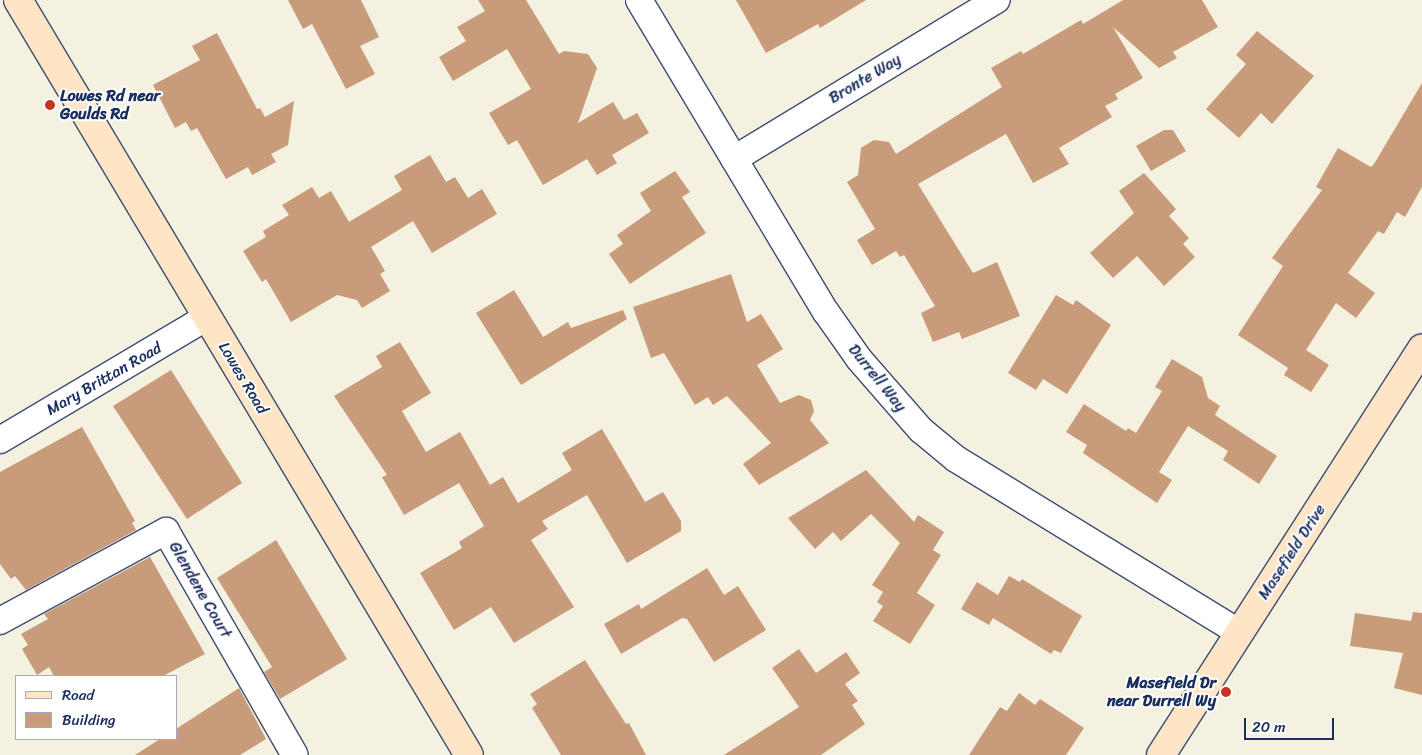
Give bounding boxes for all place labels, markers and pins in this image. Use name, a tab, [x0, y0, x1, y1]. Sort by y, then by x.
place label: Lowes Rd near Goulds Rd	[60, 86, 160, 124]
marker: Lowes Rd near Goulds Rd	[44, 99, 56, 111]
place label: Masefield Dr near Durrell Wy	[1107, 673, 1216, 711]
marker: Masefield Dr near Durrell Wy	[1220, 686, 1232, 698]

